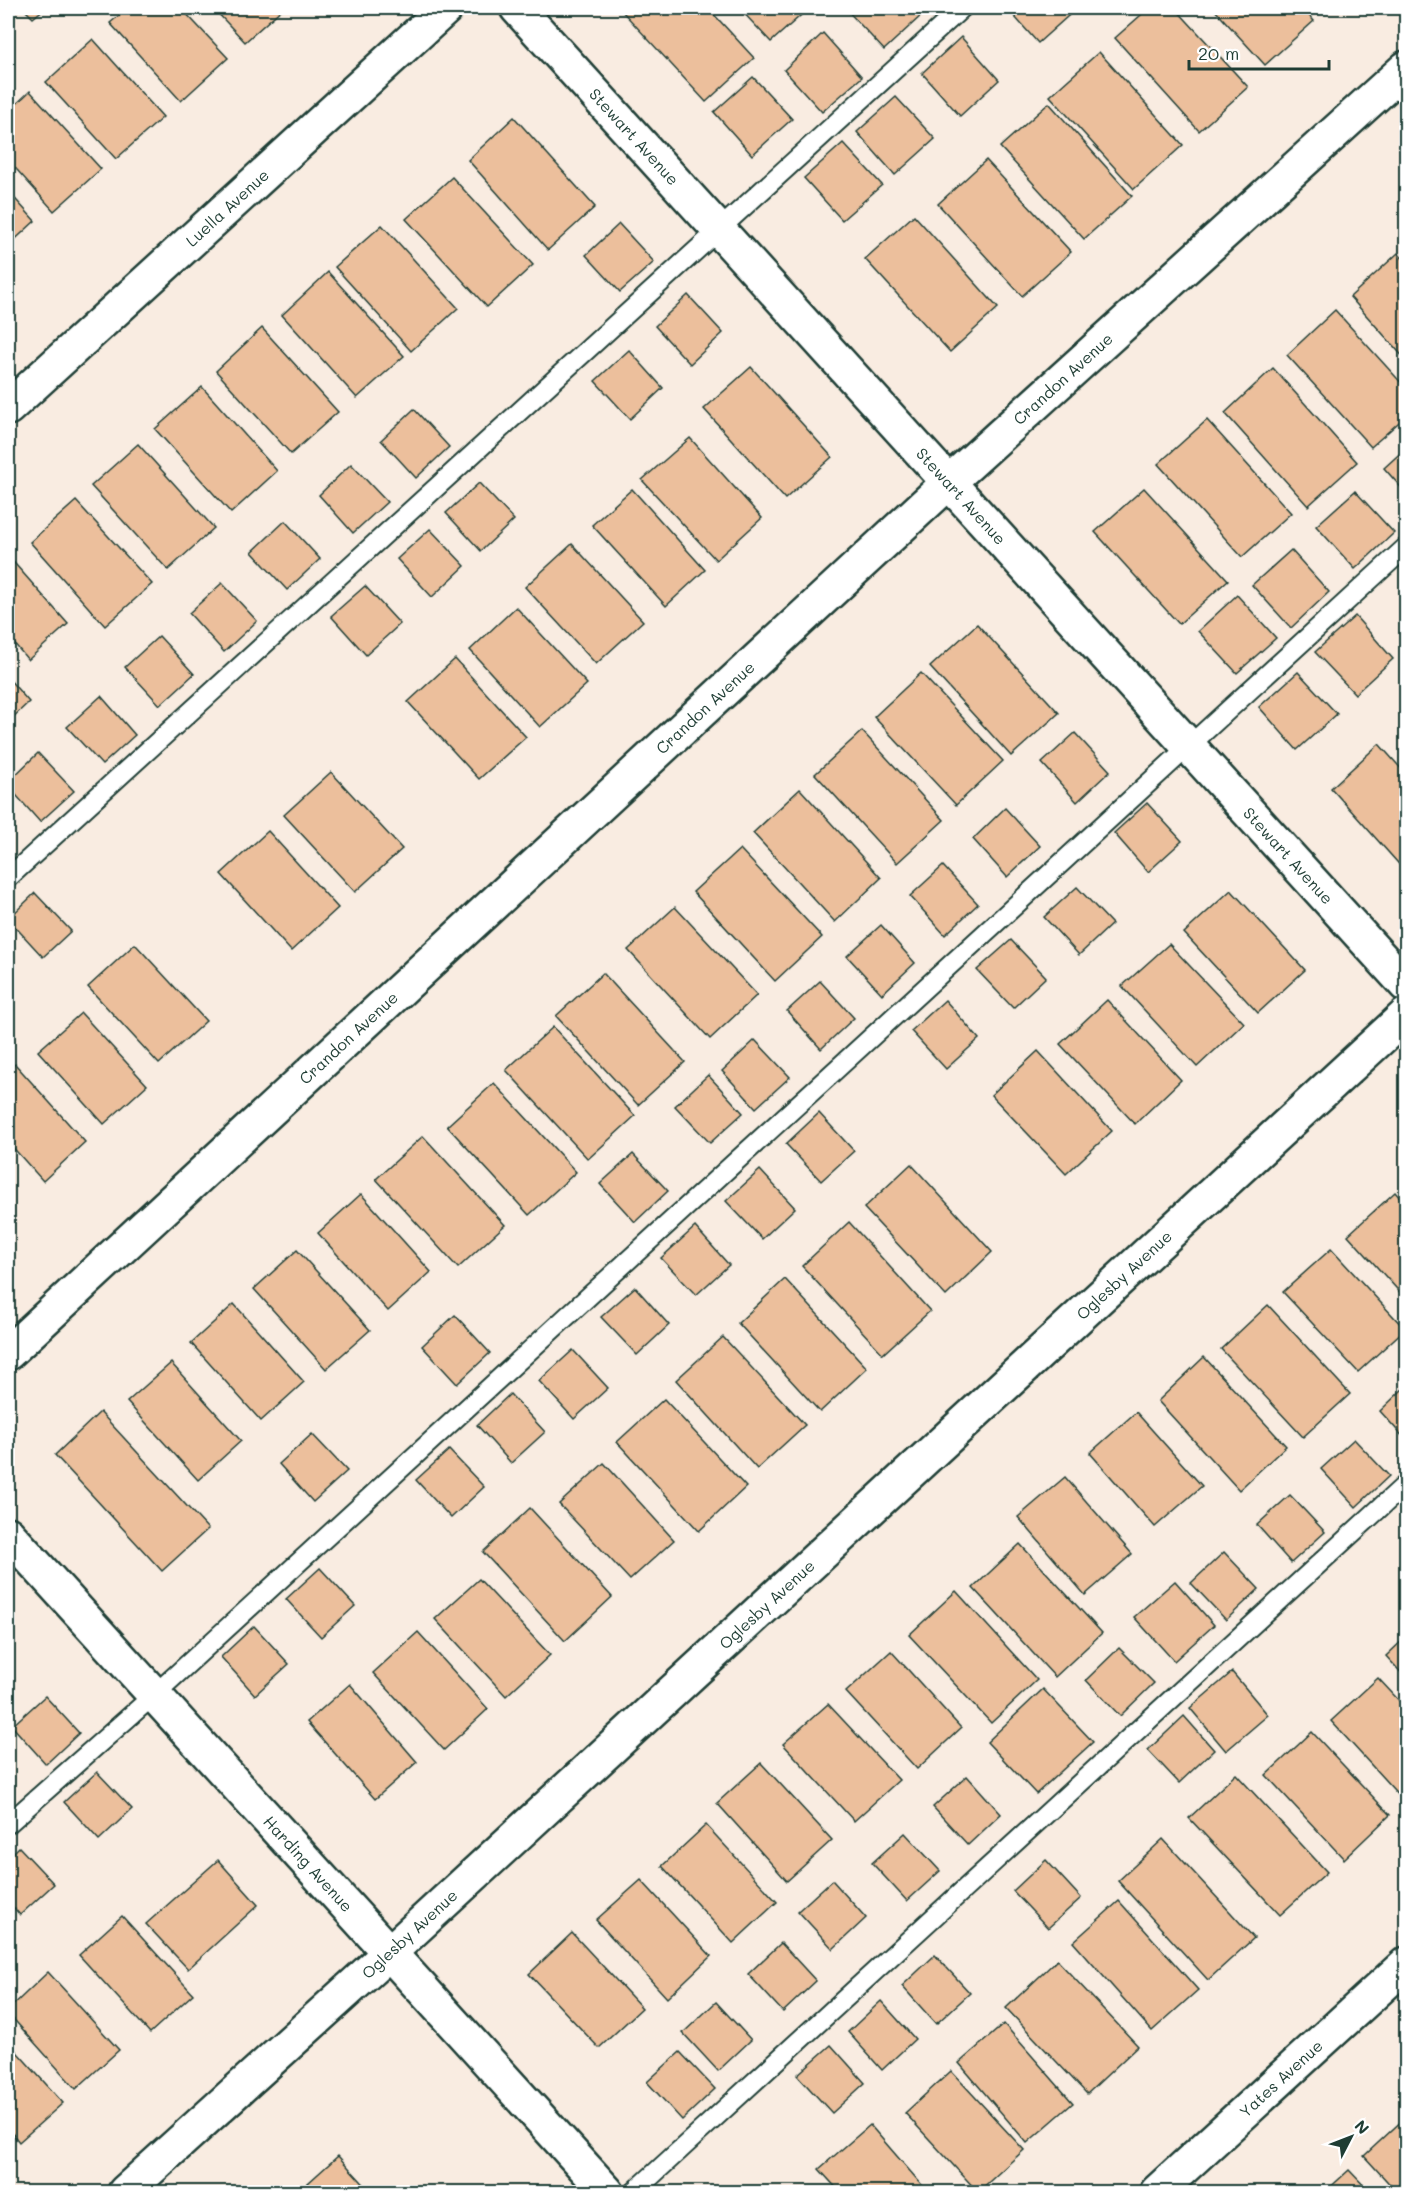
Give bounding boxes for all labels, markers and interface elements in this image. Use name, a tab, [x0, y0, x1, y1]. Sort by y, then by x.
scale bar	[1189, 33, 1328, 71]
text: 20 m	[1198, 41, 1239, 65]
street label: Stewart Avenue	[585, 83, 684, 189]
street label: Luella Avenue	[181, 164, 273, 251]
street label: Crandon Avenue	[1008, 328, 1117, 429]
street label: Stewart Avenue	[912, 443, 1011, 549]
street label: Crandon Avenue	[651, 656, 759, 758]
street label: Stewart Avenue	[1239, 802, 1338, 908]
street label: Crandon Avenue	[294, 986, 402, 1088]
street label: Oglesby Avenue	[1071, 1225, 1176, 1324]
street label: Oglesby Avenue	[714, 1555, 819, 1654]
street label: Harding Avenue	[259, 1811, 358, 1916]
street label: Oglesby Avenue	[357, 1884, 461, 1983]
street label: Yates Avenue	[1234, 2035, 1327, 2122]
north arrow	[1321, 2107, 1381, 2167]
text: N	[1351, 2115, 1374, 2138]

